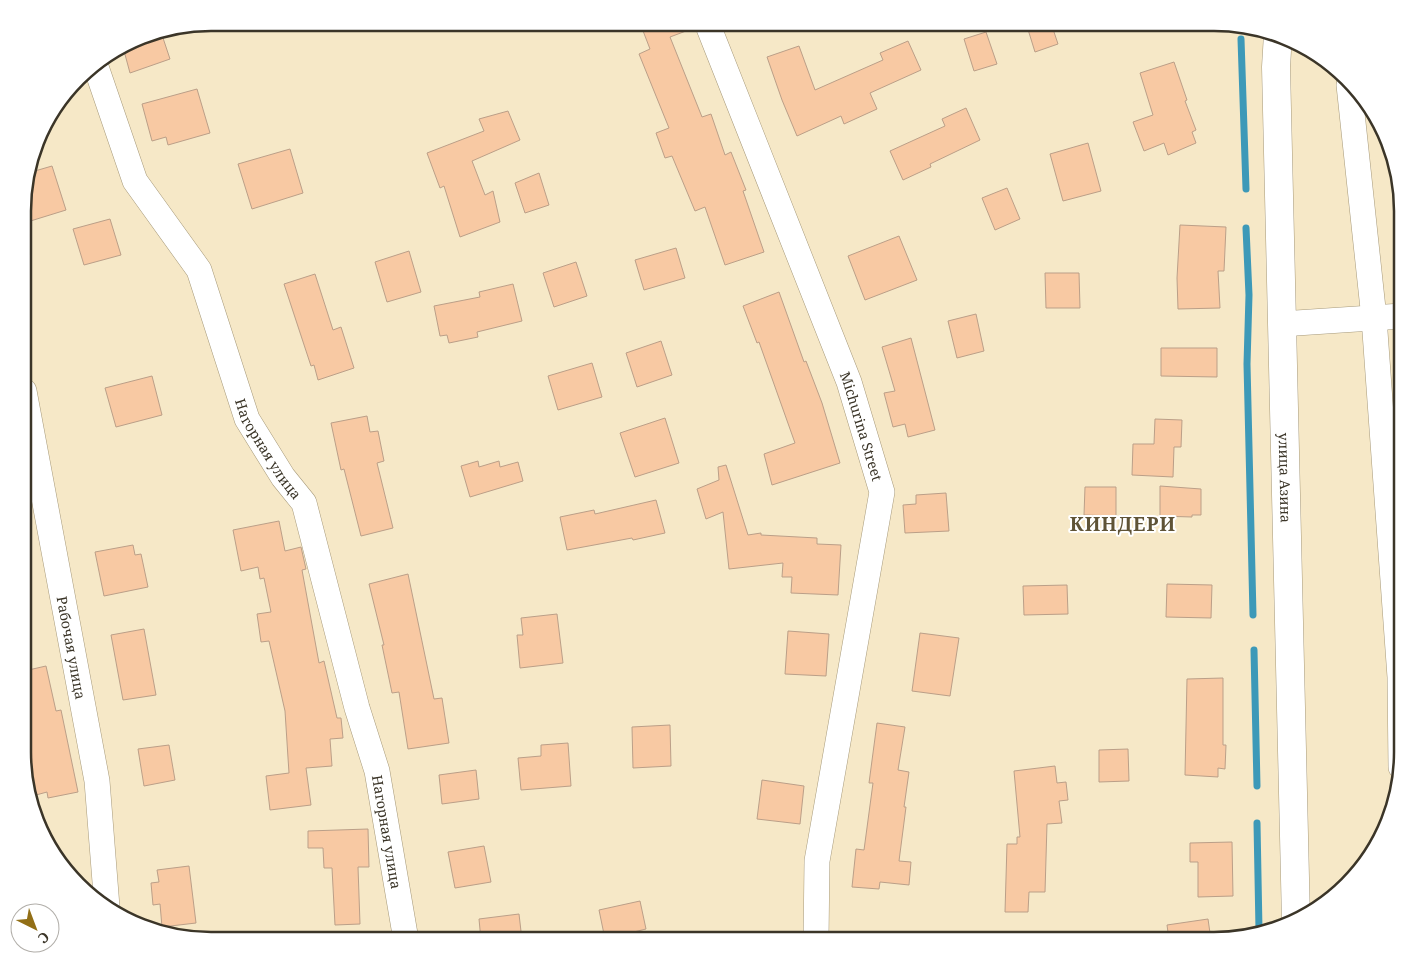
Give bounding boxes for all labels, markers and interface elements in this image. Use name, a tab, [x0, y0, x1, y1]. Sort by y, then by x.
street label: Michurina Street	[836, 369, 888, 483]
street label: Нагорная улица	[231, 396, 306, 503]
street label: улица Азина	[1275, 432, 1296, 523]
district label: КИНДЕРИ	[1070, 511, 1176, 537]
street label: Рабочая улица	[53, 594, 91, 701]
street label: Нагорная улица	[368, 773, 407, 890]
north arrow	[10, 903, 60, 953]
text: С	[34, 928, 54, 948]

